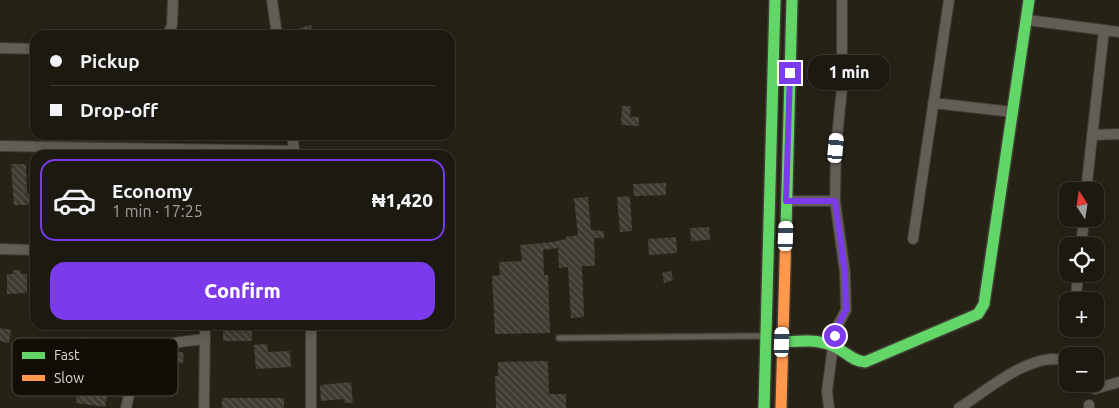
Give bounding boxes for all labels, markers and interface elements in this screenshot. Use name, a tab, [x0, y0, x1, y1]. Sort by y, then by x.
text: Pickup	[80, 50, 140, 72]
callout: 1 min	[808, 56, 890, 90]
route end	[779, 62, 801, 84]
text: 1 min	[829, 63, 869, 81]
text: Drop-off	[80, 99, 158, 121]
car	[827, 132, 844, 164]
icon: car	[52, 178, 97, 223]
text: Economy	[112, 180, 193, 202]
north arrow	[1059, 182, 1104, 228]
map controls	[1059, 182, 1104, 392]
text: ₦1,420	[372, 189, 433, 211]
text: 1 min · 17:25	[112, 202, 203, 220]
car	[777, 221, 794, 251]
button: locate	[1059, 237, 1104, 282]
button: Confirm	[50, 262, 435, 320]
button: +	[1059, 292, 1104, 337]
route start	[824, 325, 846, 347]
car	[773, 327, 790, 357]
legend	[12, 338, 178, 396]
text: Fast	[54, 347, 80, 363]
button: −	[1059, 347, 1104, 392]
text: Slow	[54, 370, 84, 386]

